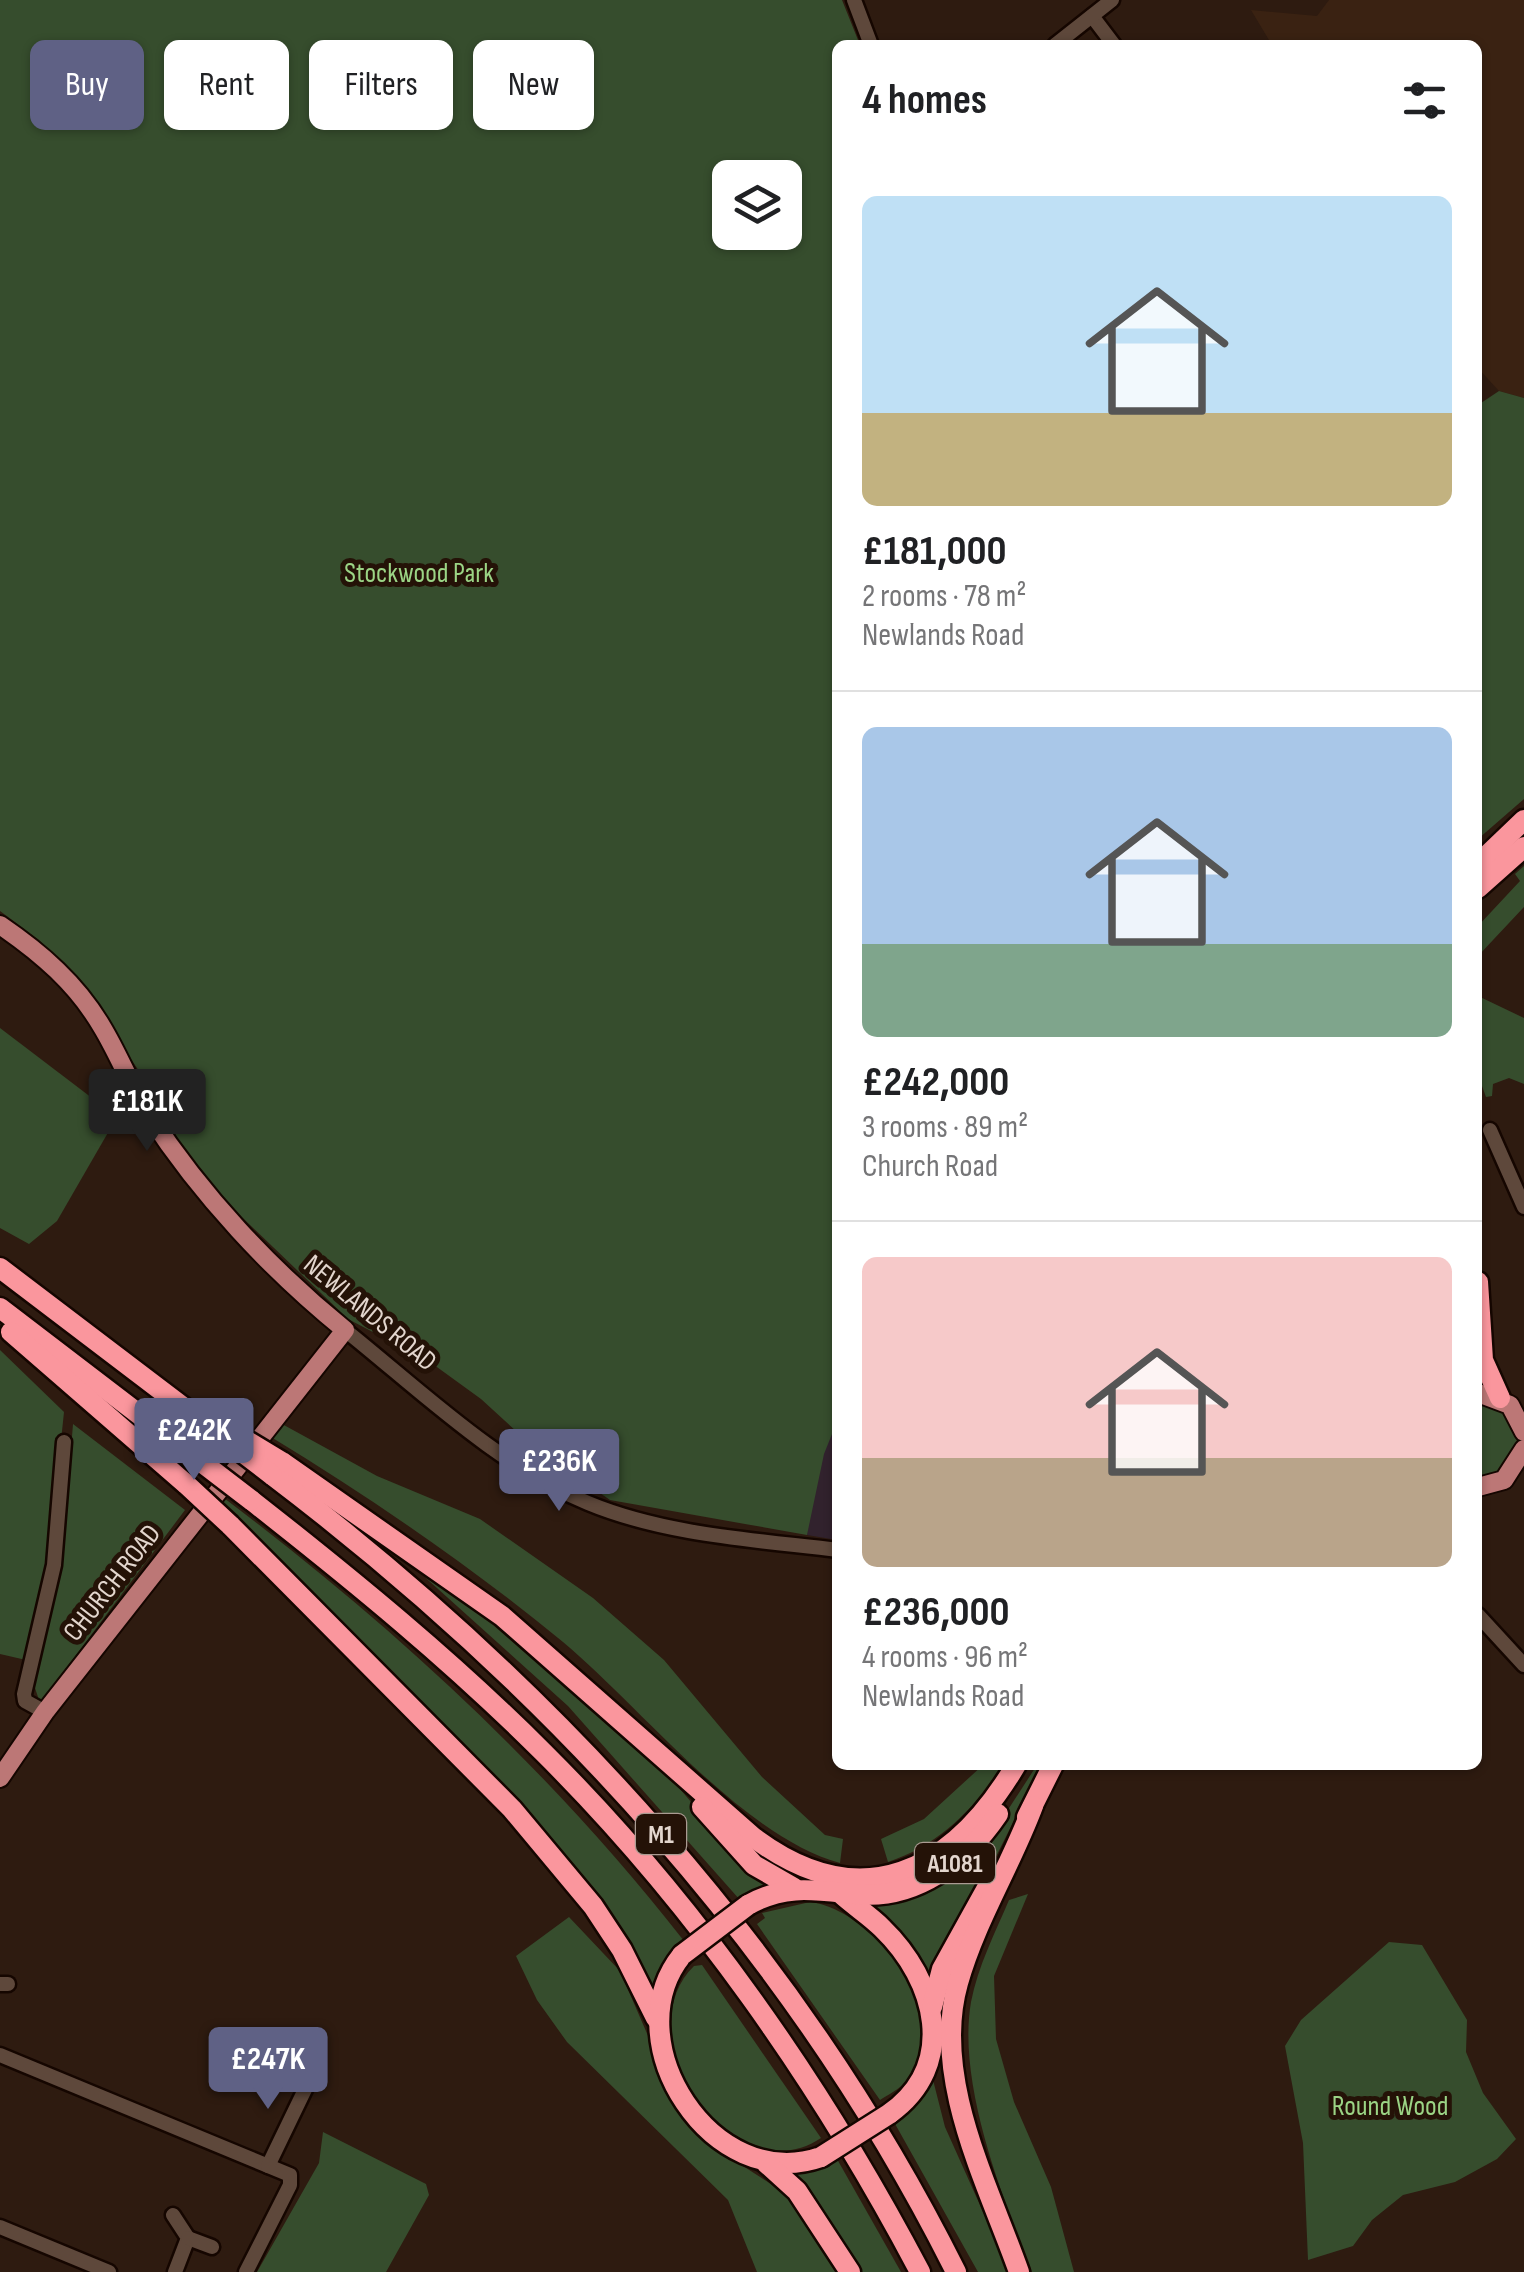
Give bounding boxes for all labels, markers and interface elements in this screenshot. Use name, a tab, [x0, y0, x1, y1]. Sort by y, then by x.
chip: Buy	[30, 40, 144, 130]
chip: Rent	[164, 40, 289, 130]
chip: Filters	[309, 40, 453, 130]
chip: New	[473, 40, 594, 130]
icon: filters	[1397, 73, 1452, 128]
text: 4 homes	[862, 75, 987, 126]
map controls	[712, 160, 802, 250]
button: layers	[712, 160, 802, 250]
icon: home	[1067, 261, 1247, 441]
text: £181,000	[862, 526, 1007, 577]
park label: Stockwood Park	[344, 557, 494, 590]
text: 2 rooms · 78 m²	[862, 577, 1026, 616]
text: Newlands Road	[862, 616, 1024, 655]
icon: home	[1067, 792, 1247, 972]
text: £242,000	[862, 1057, 1009, 1108]
pin: £181K	[77, 1069, 217, 1154]
text: £181K	[111, 1082, 183, 1121]
text: 3 rooms · 89 m²	[862, 1108, 1028, 1147]
text: Church Road	[862, 1147, 998, 1186]
street label: NEWLANDS ROAD	[297, 1248, 443, 1378]
icon: home	[1067, 1322, 1247, 1502]
pin: £242K	[124, 1398, 264, 1483]
text: £242K	[156, 1411, 232, 1450]
pin: £236K	[489, 1429, 629, 1514]
text: £236K	[521, 1442, 597, 1481]
street label: CHURCH ROAD	[56, 1518, 168, 1648]
text: £236,000	[862, 1587, 1010, 1638]
text: 4 rooms · 96 m²	[862, 1638, 1028, 1677]
text: Newlands Road	[862, 1677, 1024, 1716]
road number: M1	[636, 1814, 686, 1854]
road number: A1081	[915, 1843, 995, 1883]
pin: £247K	[198, 2027, 338, 2112]
text: £247K	[231, 2040, 305, 2079]
park label: Round Wood	[1332, 2090, 1448, 2123]

